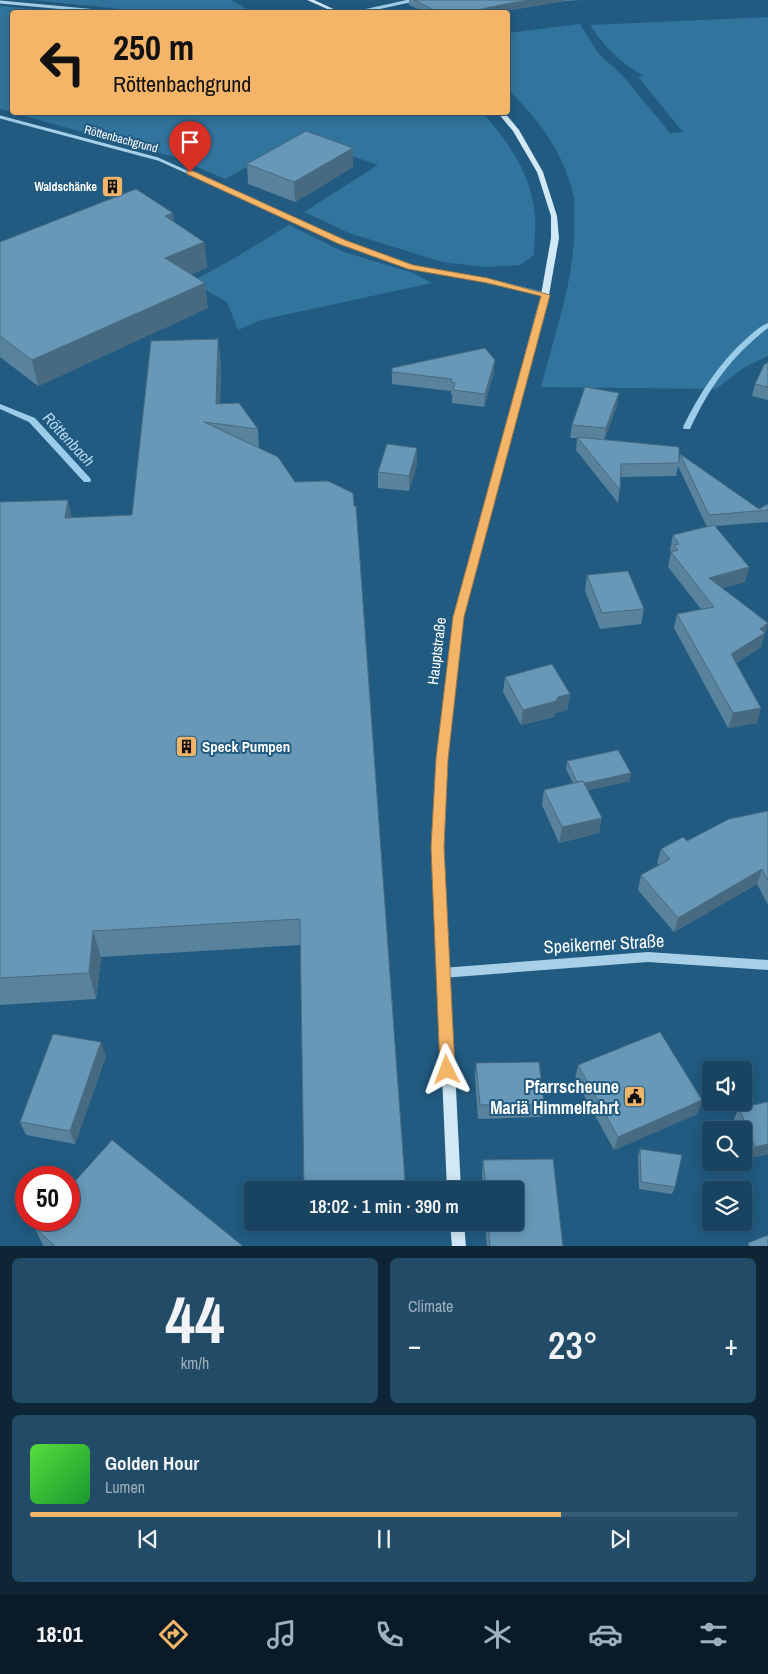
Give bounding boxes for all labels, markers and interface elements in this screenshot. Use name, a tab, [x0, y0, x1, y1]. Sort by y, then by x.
text: 250 m	[113, 24, 194, 71]
icon: left	[30, 30, 95, 95]
text: Röttenbachgrund	[113, 69, 251, 99]
pin	[169, 121, 211, 172]
street label: Röttenbachgrund	[82, 122, 160, 156]
icon: arrive	[176, 128, 204, 156]
building icon: Waldschänke	[101, 175, 125, 199]
place label: Waldschänke	[34, 179, 98, 195]
water label: Röttenbach	[38, 407, 100, 471]
street label: Hauptstraße	[422, 616, 451, 686]
building icon: Speck Pumpen	[174, 735, 198, 759]
place label: Speck Pumpen	[202, 736, 290, 757]
street label: Speikerner Straße	[543, 928, 665, 959]
position arrow	[420, 1043, 472, 1095]
map controls	[702, 1061, 752, 1231]
button: sound	[702, 1061, 752, 1111]
place label: Pfarrscheune Mariä Himmelfahrt	[490, 1074, 619, 1120]
public building icon: Pfarrscheune Mariä Himmelfahrt	[623, 1085, 647, 1109]
button: search	[702, 1121, 752, 1171]
speed limit sign: 50	[15, 1166, 80, 1231]
button: layers	[702, 1181, 752, 1231]
text: 18:02 · 1 min · 390 m	[309, 1193, 459, 1219]
text: 44	[165, 1276, 225, 1363]
text: Climate	[408, 1295, 453, 1317]
text: 23°	[548, 1320, 598, 1371]
text: −	[408, 1326, 421, 1364]
text: +	[725, 1326, 738, 1364]
text: km/h	[181, 1352, 209, 1374]
text: Golden Hour	[105, 1450, 199, 1476]
text: Lumen	[105, 1476, 145, 1498]
icon: previous	[134, 1525, 162, 1553]
icon: pause	[370, 1525, 398, 1553]
icon: next	[606, 1525, 634, 1553]
icon: directions	[156, 1617, 191, 1652]
icon: music	[264, 1617, 299, 1652]
icon: phone	[372, 1617, 407, 1652]
icon: climate	[480, 1617, 515, 1652]
icon: car	[588, 1617, 623, 1652]
icon: filters	[696, 1617, 731, 1652]
text: 18:01	[37, 1619, 83, 1649]

